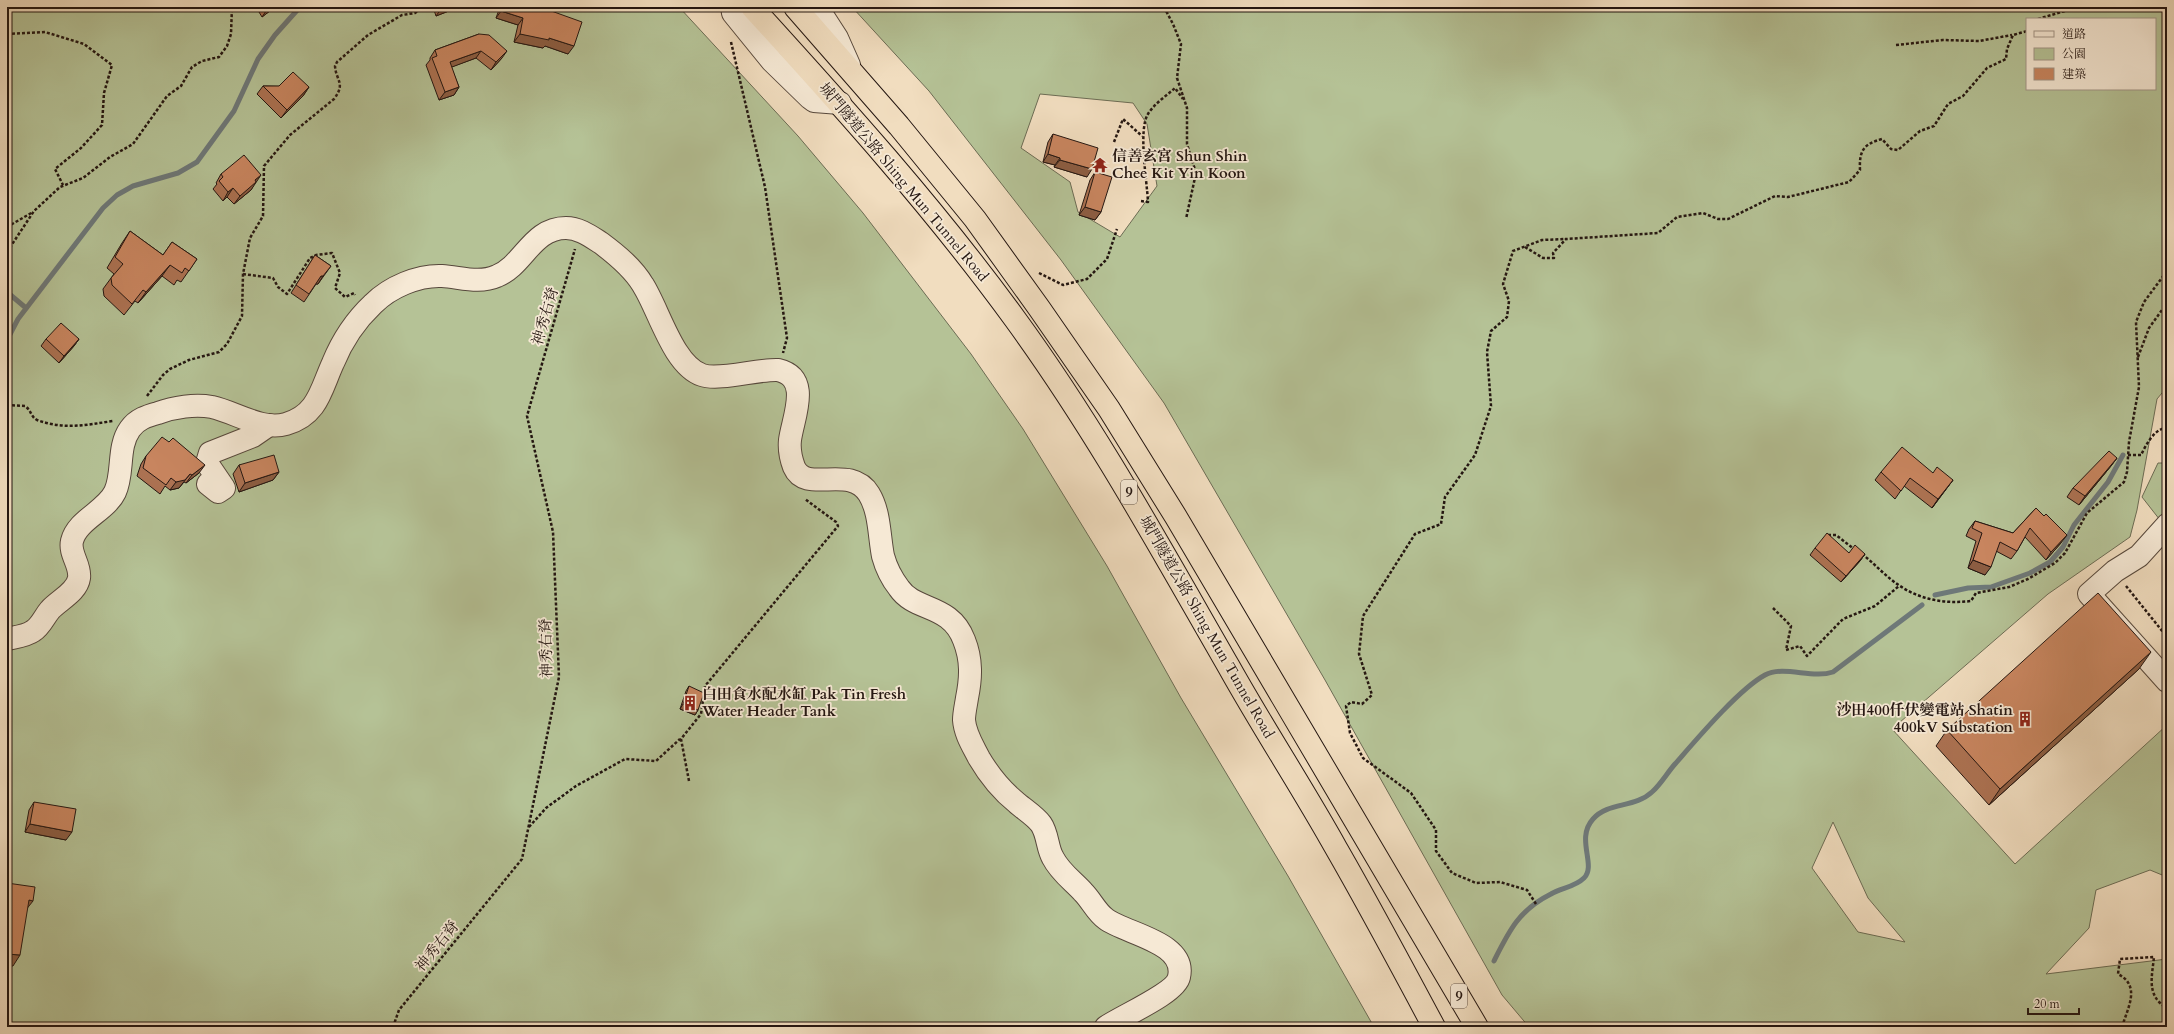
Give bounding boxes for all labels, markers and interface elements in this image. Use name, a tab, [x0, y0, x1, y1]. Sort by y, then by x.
legend	[2026, 18, 2156, 90]
text: 道路	[2062, 26, 2086, 42]
text: 公園	[2062, 46, 2086, 62]
text: 建築	[2062, 66, 2086, 82]
street label: 城門隧道公路 Shing Mun Tunnel Road	[815, 78, 993, 286]
place label: 信善玄宮 Shun Shin Chee Kit Yin Koon	[1112, 146, 1248, 183]
temple icon: 信善玄宮 Shun Shin Chee Kit Yin Koon	[1091, 156, 1109, 174]
street label: 神秀右脊	[527, 284, 563, 348]
road number: 9	[1121, 480, 1137, 504]
street label: 城門隧道公路 Shing Mun Tunnel Road	[1135, 512, 1279, 742]
street label: 神秀右脊	[535, 618, 557, 678]
place label: 白田食水配水缸 Pak Tin Fresh Water Header Tank	[701, 684, 907, 721]
building icon: 白田食水配水缸 Pak Tin Fresh Water Header Tank	[681, 694, 699, 712]
place label: 沙田400仟伏變電站 Shatin 400kV Substation	[1837, 700, 2013, 737]
building icon: 沙田400仟伏變電站 Shatin 400kV Substation	[2016, 710, 2034, 728]
street label: 神秀右脊	[410, 916, 464, 976]
road number: 9	[1451, 984, 1467, 1008]
scale bar	[2028, 990, 2079, 1016]
text: 20 m	[2034, 996, 2061, 1012]

